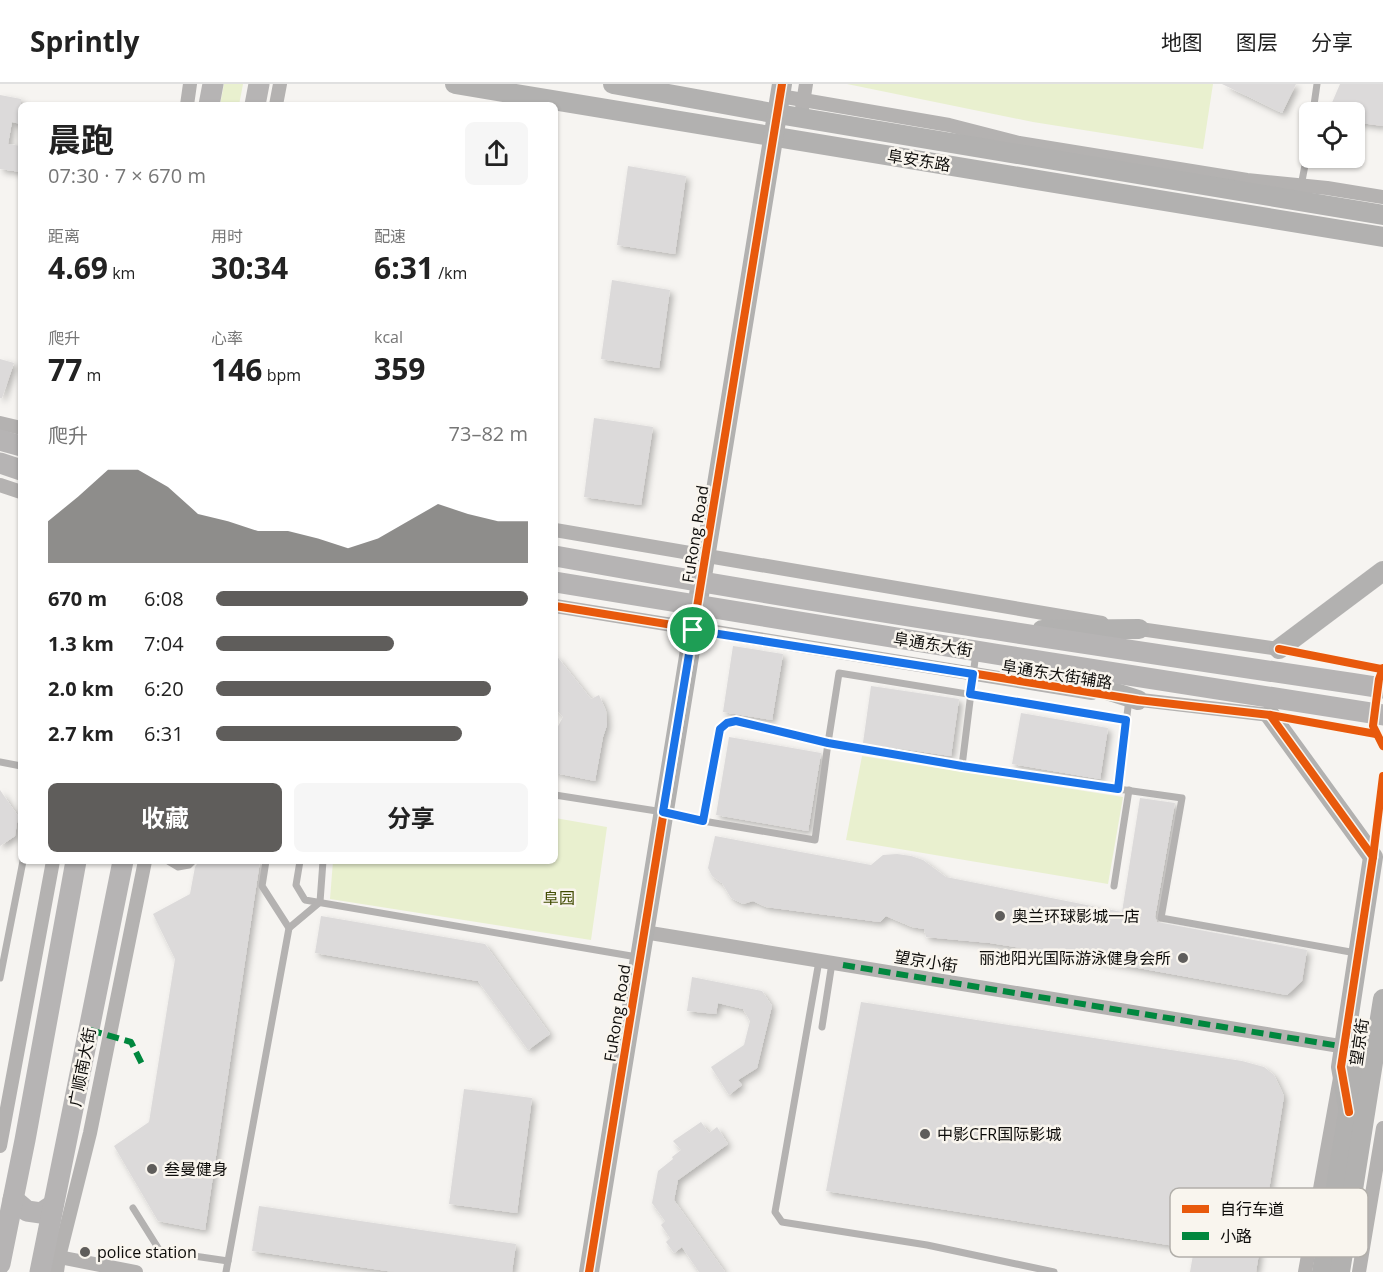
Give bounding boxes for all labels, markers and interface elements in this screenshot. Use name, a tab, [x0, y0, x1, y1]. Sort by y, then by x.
text: Sprintly	[30, 22, 139, 60]
text: 地图	[1161, 28, 1203, 56]
text: 图层	[1236, 28, 1278, 56]
text: 分享	[1311, 28, 1353, 56]
map controls	[1299, 102, 1365, 168]
button: locate	[1299, 102, 1365, 168]
text: 晨跑	[48, 117, 114, 162]
button: share	[465, 122, 528, 185]
street label: 阜安东路	[886, 144, 952, 176]
text: 07:30 · 7 × 670 m	[48, 162, 206, 189]
text: 距离	[48, 225, 80, 247]
text: 用时	[211, 225, 243, 247]
text: 配速	[374, 225, 406, 247]
text: 4.69	[48, 247, 108, 288]
text: 30:34	[211, 247, 288, 288]
text: 6:31	[374, 247, 434, 288]
text: km	[108, 262, 135, 284]
text: /km	[434, 262, 467, 284]
text: kcal	[374, 326, 403, 348]
text: 爬升	[48, 327, 80, 349]
text: 心率	[211, 327, 243, 349]
text: 359	[374, 348, 425, 389]
text: 77	[48, 349, 82, 390]
text: 146	[211, 349, 262, 390]
text: m	[82, 364, 101, 386]
text: bpm	[262, 364, 301, 386]
text: 73–82 m	[449, 420, 528, 447]
text: 爬升	[48, 422, 88, 449]
street label: FuRong Road	[676, 484, 714, 584]
text: 670 m	[48, 585, 107, 612]
text: 6:08	[144, 585, 184, 612]
pin	[667, 604, 718, 655]
icon: arrive	[676, 613, 709, 646]
street label: 阜通东大街	[892, 627, 974, 661]
text: 1.3 km	[48, 630, 114, 657]
text: 7:04	[144, 630, 184, 657]
street label: 阜通东大街辅路	[1000, 654, 1114, 694]
text: 2.0 km	[48, 675, 114, 702]
text: 6:20	[144, 675, 184, 702]
text: 2.7 km	[48, 720, 114, 747]
text: 6:31	[144, 720, 184, 747]
button: 收藏	[48, 783, 282, 852]
button: 分享	[294, 783, 528, 852]
park label: 阜园	[543, 887, 575, 909]
place label: 奥兰环球影城一店	[1012, 905, 1140, 927]
marker: 奥兰环球影城一店	[993, 909, 1007, 923]
street label: 望京小街	[893, 945, 959, 977]
place label: 丽池阳光国际游泳健身会所	[979, 947, 1171, 969]
marker: 丽池阳光国际游泳健身会所	[1176, 951, 1190, 965]
street label: FuRong Road	[598, 963, 636, 1063]
street label: 望京街	[1345, 1017, 1373, 1067]
street label: 广顺南大街	[64, 1026, 100, 1108]
place label: 中影CFR国际影城	[937, 1123, 1061, 1145]
marker: 中影CFR国际影城	[918, 1127, 932, 1141]
place label: 叁曼健身	[164, 1158, 228, 1180]
marker: 叁曼健身	[145, 1162, 159, 1176]
legend	[1170, 1188, 1368, 1257]
text: 自行车道	[1220, 1198, 1284, 1220]
text: 小路	[1220, 1225, 1252, 1247]
place label: police station	[97, 1241, 197, 1263]
marker: police station	[78, 1245, 92, 1259]

